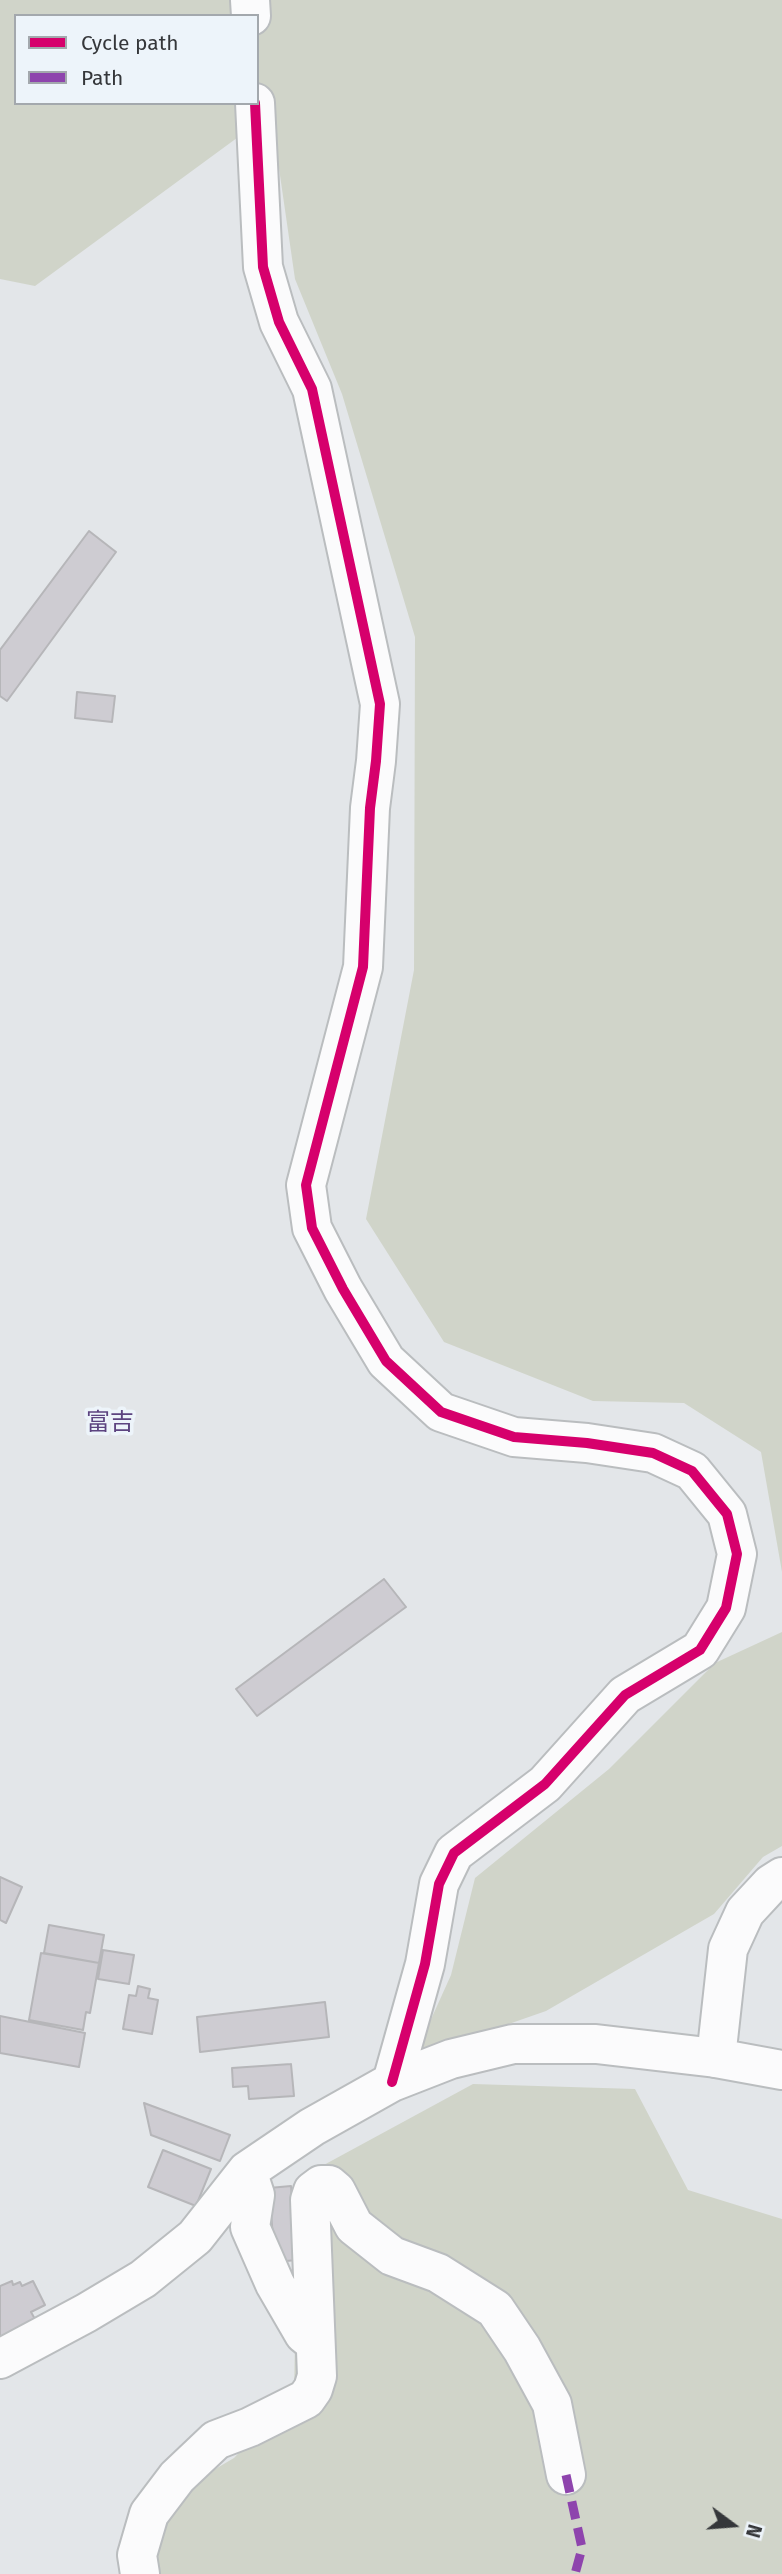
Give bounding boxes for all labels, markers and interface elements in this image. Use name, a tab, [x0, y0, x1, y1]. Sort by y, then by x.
legend	[14, 14, 259, 105]
text: Cycle path	[81, 30, 179, 56]
text: Path	[81, 65, 123, 91]
district label: 富吉	[86, 1409, 134, 1437]
north arrow	[698, 2490, 768, 2560]
text: N	[741, 2522, 766, 2540]

